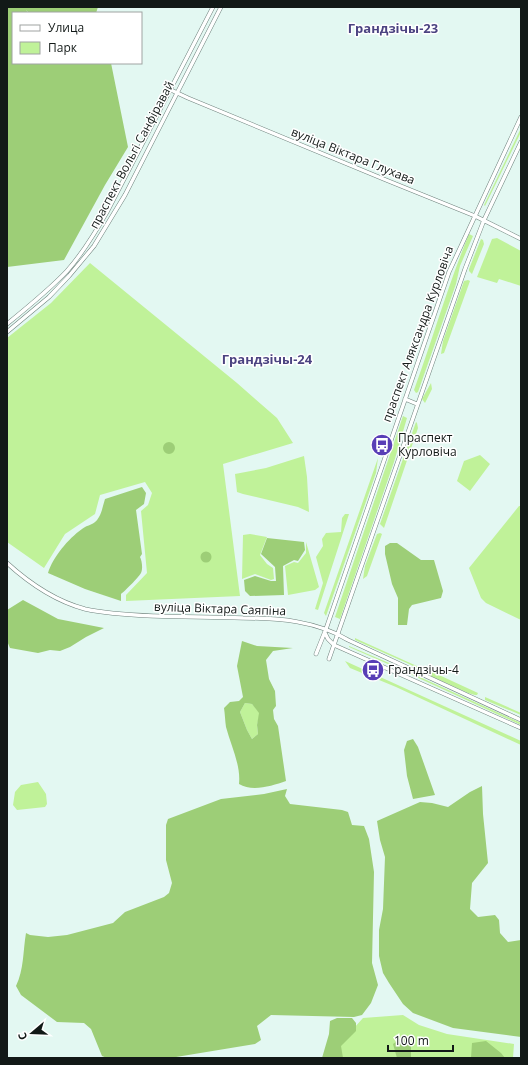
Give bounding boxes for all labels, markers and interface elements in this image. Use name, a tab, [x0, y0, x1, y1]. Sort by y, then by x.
legend	[12, 12, 142, 64]
text: Улица	[48, 19, 84, 36]
district label: Грандзічы-23	[348, 19, 438, 37]
text: Парк	[48, 39, 78, 56]
street label: праспект Вольгі Санфіравай	[85, 78, 178, 232]
street label: вуліца Віктара Глухава	[289, 123, 418, 188]
street label: праспект Аляксандра Курловіча	[378, 243, 457, 424]
district label: Грандзічы-24	[222, 350, 313, 368]
place label: Праспект Курловіча	[398, 429, 457, 460]
bus stop icon: Праспект Курловіча	[369, 432, 395, 458]
street label: вуліца Віктара Саяпіна	[154, 598, 286, 619]
bus stop icon: Грандзічы-4	[360, 657, 386, 683]
place label: Грандзічы-4	[388, 661, 459, 678]
north arrow	[12, 1013, 52, 1053]
scale bar	[388, 1027, 453, 1053]
text: С	[14, 1031, 30, 1042]
text: 100 m	[394, 1032, 429, 1049]

